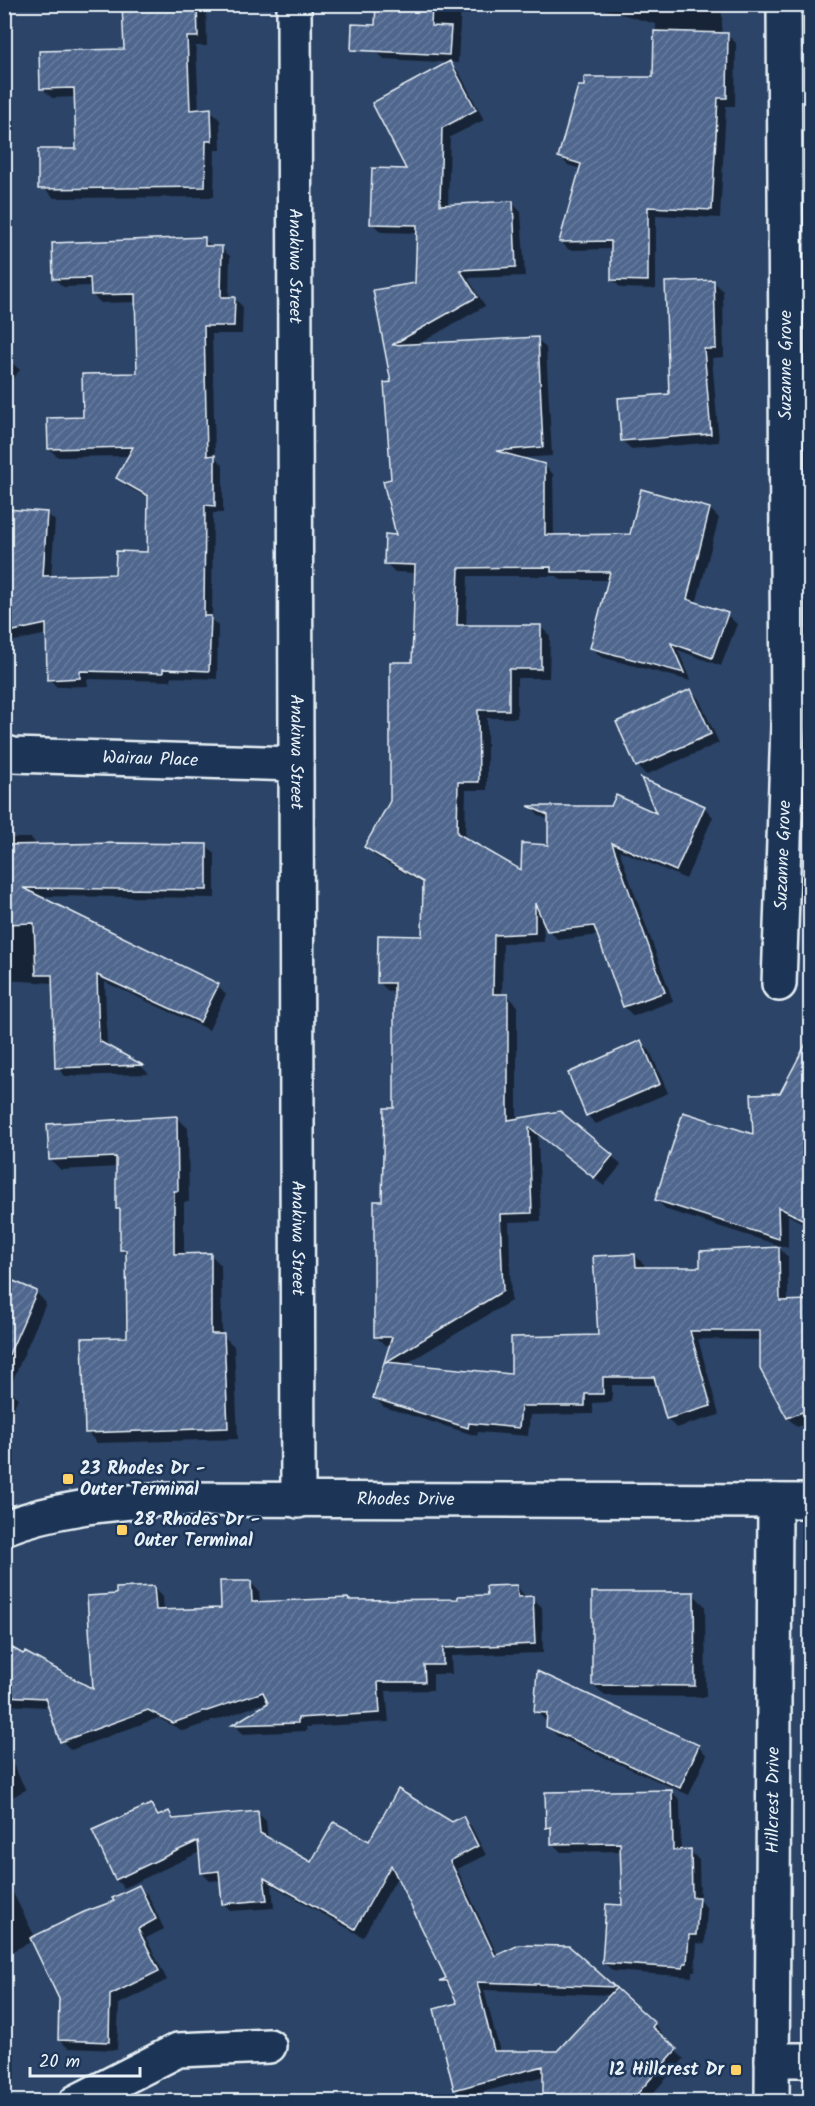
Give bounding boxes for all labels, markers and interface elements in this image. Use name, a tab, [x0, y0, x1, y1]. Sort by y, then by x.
street label: Anakiwa Street	[280, 208, 309, 325]
street label: Suzanne Grove	[772, 310, 801, 420]
street label: Anakiwa Street	[281, 694, 311, 811]
street label: Wairau Place	[102, 743, 199, 775]
street label: Suzanne Grove	[767, 800, 800, 911]
street label: Anakiwa Street	[283, 1180, 312, 1297]
place label: 23 Rhodes Dr - Outer Terminal	[80, 1455, 205, 1505]
marker: 23 Rhodes Dr - Outer Terminal	[61, 1472, 75, 1486]
street label: Rhodes Drive	[357, 1485, 455, 1514]
place label: 28 Rhodes Dr - Outer Terminal	[134, 1506, 260, 1556]
marker: 28 Rhodes Dr - Outer Terminal	[115, 1523, 129, 1537]
street label: Hillcrest Drive	[759, 1747, 788, 1853]
scale bar	[30, 2040, 140, 2078]
text: 20 m	[39, 2048, 80, 2077]
place label: 12 Hillcrest Dr	[609, 2056, 725, 2085]
marker: 12 Hillcrest Dr	[729, 2063, 743, 2077]

